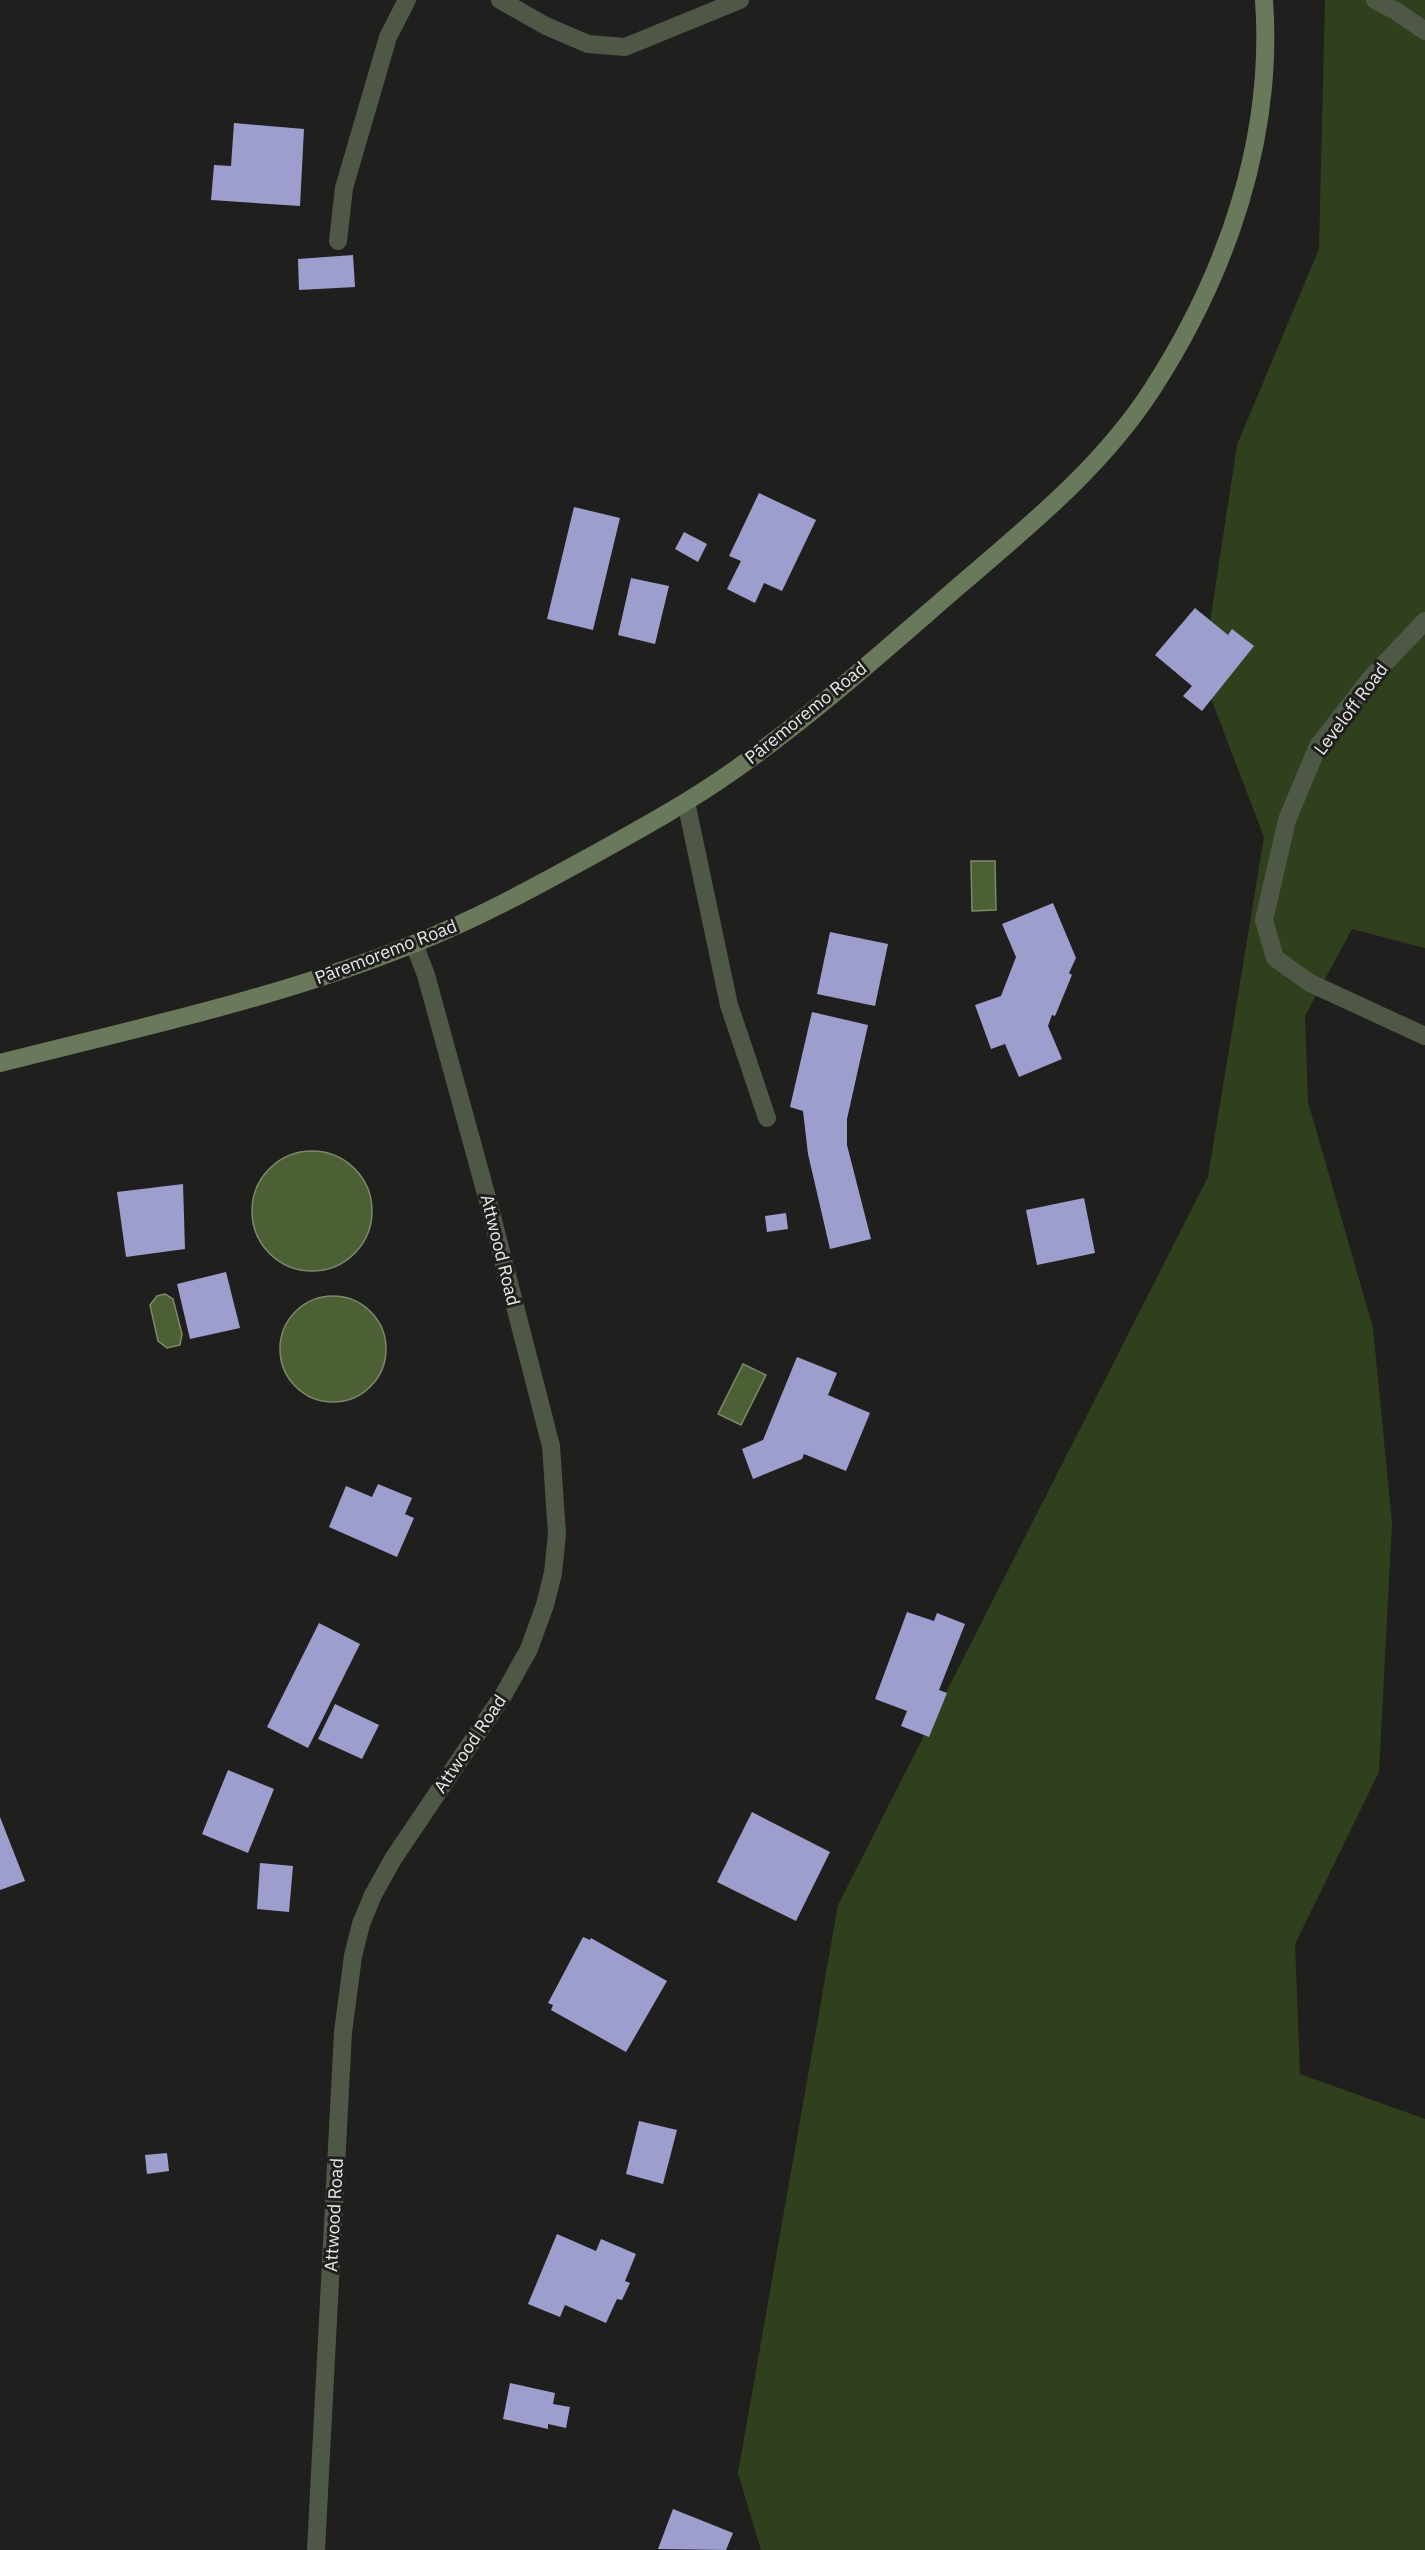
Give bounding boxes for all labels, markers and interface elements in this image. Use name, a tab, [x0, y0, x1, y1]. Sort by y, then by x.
street label: Pāremoremo Road	[740, 656, 871, 769]
street label: Leveloff Road	[1309, 658, 1393, 759]
street label: Pāremoremo Road	[312, 914, 460, 989]
street label: Attwood Road	[476, 1192, 525, 1308]
street label: Attwood Road	[428, 1690, 511, 1797]
street label: Attwood Road	[319, 2157, 348, 2272]

